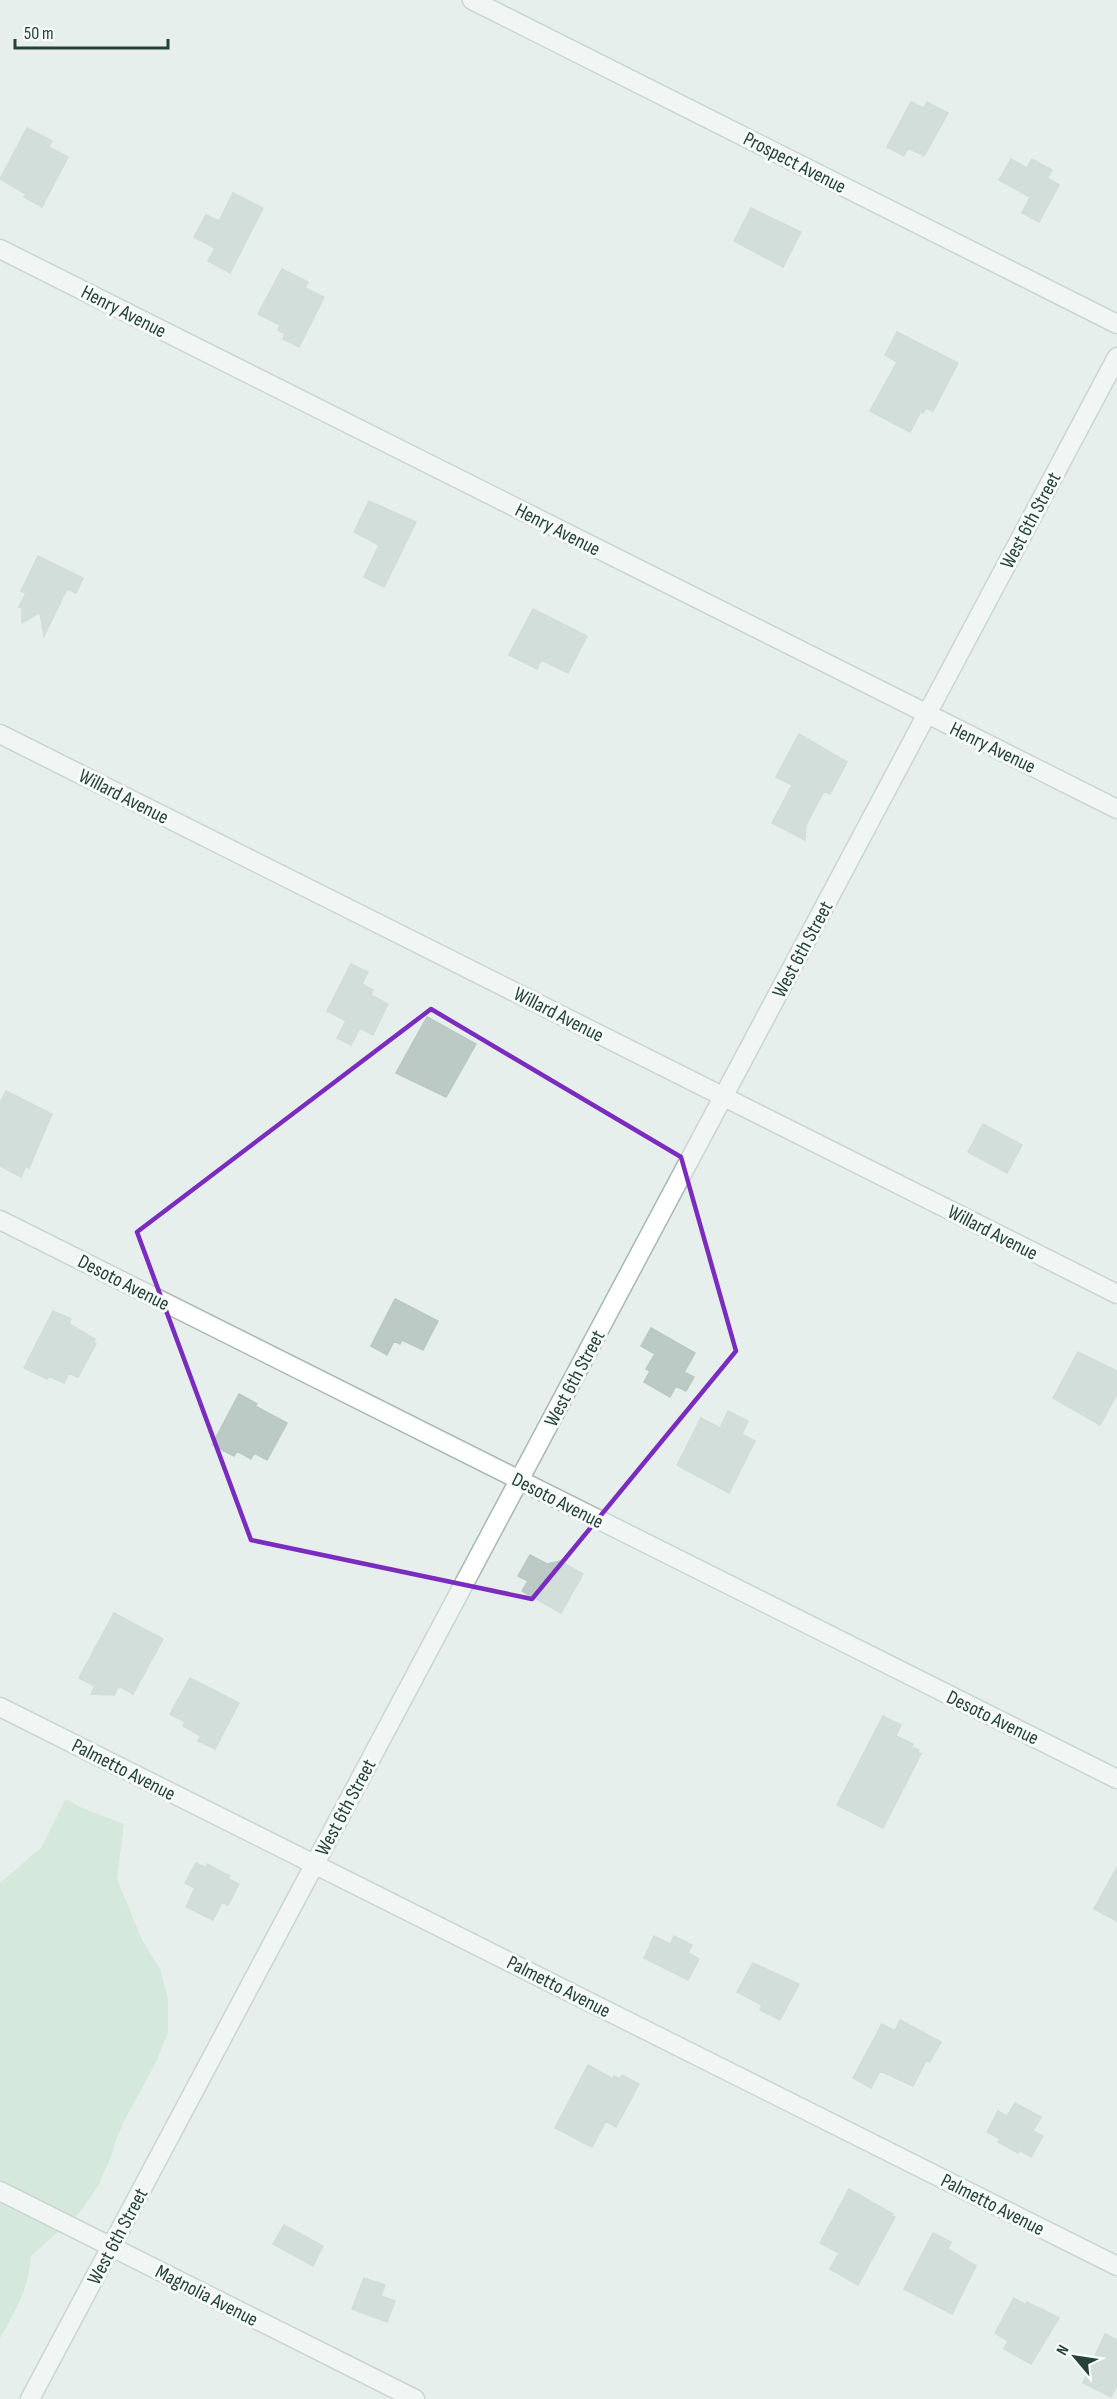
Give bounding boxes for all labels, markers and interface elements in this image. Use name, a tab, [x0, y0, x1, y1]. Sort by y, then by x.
scale bar	[15, 12, 168, 50]
text: 50 m	[24, 23, 54, 44]
street label: Prospect Avenue	[739, 127, 850, 199]
street label: Henry Avenue	[77, 280, 170, 344]
street label: West 6th Street	[995, 468, 1066, 573]
street label: Henry Avenue	[511, 498, 604, 562]
street label: Henry Avenue	[946, 717, 1039, 779]
street label: Willard Avenue	[75, 764, 173, 830]
street label: West 6th Street	[767, 897, 838, 1002]
street label: Willard Avenue	[510, 982, 608, 1048]
street label: Willard Avenue	[944, 1200, 1042, 1266]
street label: Desoto Avenue	[74, 1250, 173, 1316]
street label: West 6th Street	[539, 1326, 610, 1431]
street label: Desoto Avenue	[508, 1468, 607, 1534]
street label: Desoto Avenue	[943, 1685, 1043, 1751]
street label: Palmetto Avenue	[68, 1734, 179, 1806]
street label: West 6th Street	[310, 1755, 381, 1860]
street label: Palmetto Avenue	[503, 1951, 614, 2023]
street label: Palmetto Avenue	[937, 2169, 1048, 2241]
street label: West 6th Street	[82, 2184, 153, 2289]
street label: Magnolia Avenue	[151, 2260, 262, 2332]
north arrow	[1045, 2327, 1105, 2387]
text: N	[1053, 2342, 1074, 2359]

